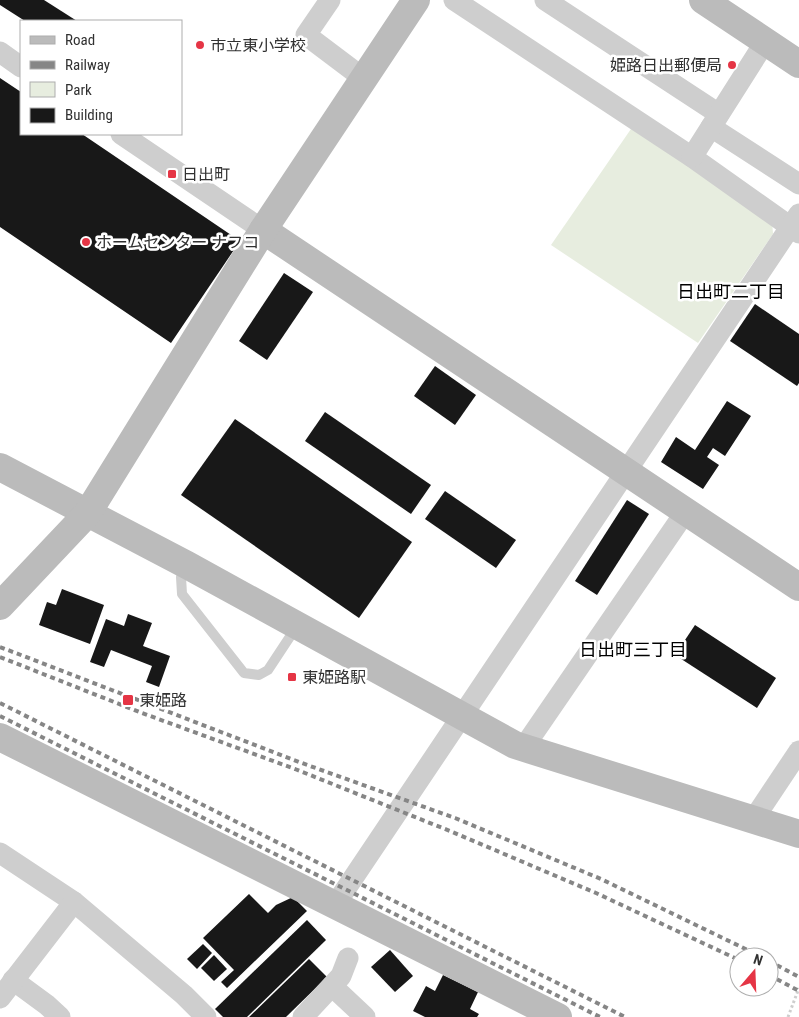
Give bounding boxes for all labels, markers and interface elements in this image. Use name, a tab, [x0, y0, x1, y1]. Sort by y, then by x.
legend	[20, 20, 182, 135]
text: Road	[65, 31, 95, 49]
place label: 市立東小学校	[210, 36, 306, 55]
marker: 市立東小学校	[194, 39, 206, 51]
text: Railway	[65, 56, 110, 74]
place label: 姫路日出郵便局	[610, 56, 722, 75]
marker: 姫路日出郵便局	[726, 59, 738, 71]
text: Park	[65, 81, 92, 99]
text: Building	[65, 106, 113, 124]
place label: 日出町	[182, 165, 230, 184]
marker: 日出町	[166, 168, 178, 180]
place label: ホームセンター ナフコ	[96, 233, 259, 252]
marker: ホームセンター ナフコ	[80, 236, 92, 248]
district label: 日出町二丁目	[677, 281, 785, 302]
district label: 日出町三丁目	[579, 639, 687, 660]
place label: 東姫路駅	[302, 668, 366, 687]
marker: 東姫路駅	[286, 671, 298, 683]
place label: 東姫路	[139, 691, 187, 710]
marker: 東姫路	[121, 693, 135, 707]
north arrow	[729, 947, 779, 997]
text: N	[752, 951, 765, 969]

